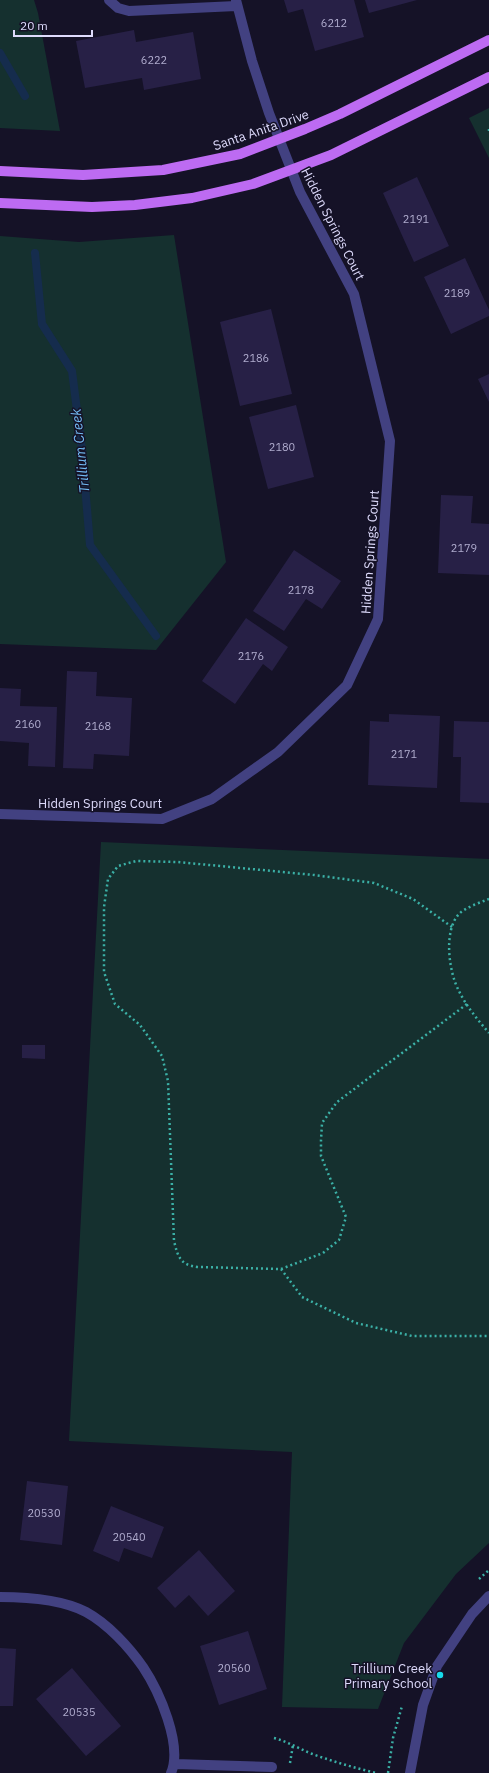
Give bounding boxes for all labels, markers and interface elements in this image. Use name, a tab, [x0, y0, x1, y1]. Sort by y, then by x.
scale bar	[14, 12, 92, 38]
house number: 6212	[321, 16, 347, 30]
text: 20 m	[20, 18, 48, 33]
house number: 6222	[141, 53, 167, 67]
street label: Santa Anita Drive	[211, 106, 311, 154]
street label: Hidden Springs Court	[297, 165, 369, 283]
house number: 2191	[403, 212, 430, 226]
house number: 2189	[444, 286, 470, 300]
house number: 2186	[243, 351, 269, 365]
water label: Trillium Creek	[67, 407, 93, 494]
house number: 2180	[269, 440, 295, 454]
street label: Hidden Springs Court	[357, 490, 383, 614]
house number: 2179	[451, 541, 477, 555]
house number: 2178	[288, 583, 314, 597]
house number: 2176	[238, 649, 264, 663]
house number: 2160	[15, 717, 41, 731]
house number: 2168	[85, 719, 111, 733]
house number: 2171	[391, 747, 418, 761]
street label: Hidden Springs Court	[38, 795, 162, 812]
house number: 20530	[28, 1506, 61, 1520]
house number: 20540	[113, 1530, 146, 1544]
place label: Trillium Creek Primary School	[344, 1660, 432, 1692]
house number: 20560	[218, 1661, 251, 1675]
marker: Trillium Creek Primary School	[435, 1670, 445, 1680]
house number: 20535	[63, 1705, 96, 1719]

